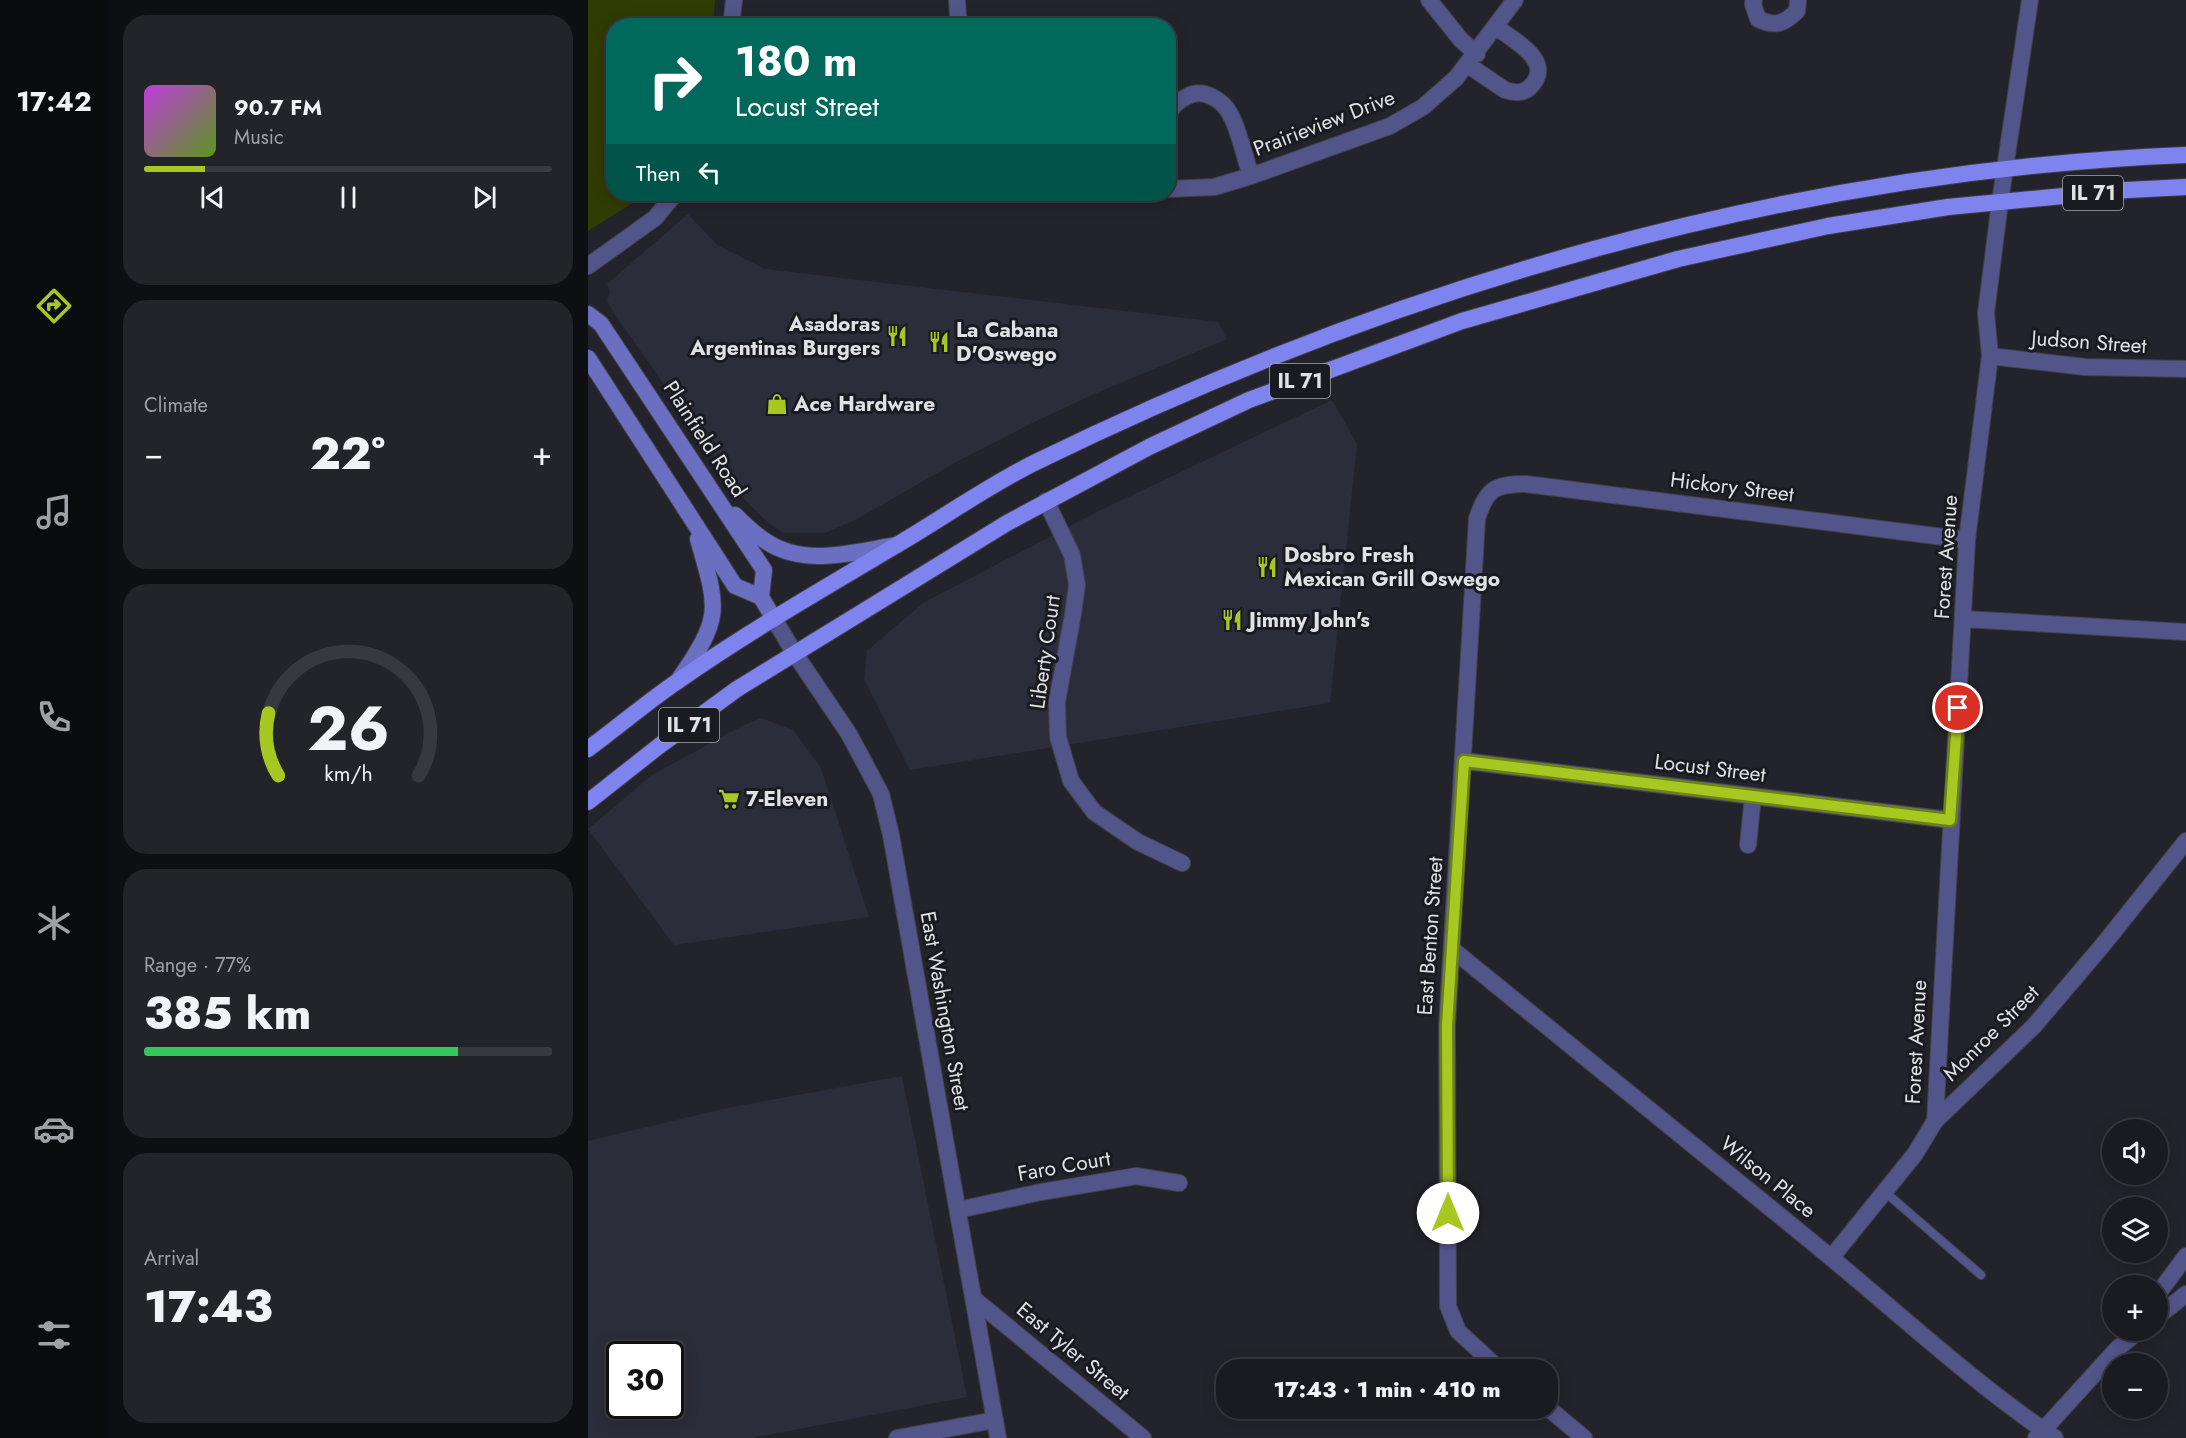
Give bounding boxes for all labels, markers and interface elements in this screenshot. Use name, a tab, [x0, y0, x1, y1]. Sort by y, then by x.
text: 180 m	[735, 31, 858, 92]
icon: right	[636, 42, 714, 120]
text: 17:42	[16, 82, 92, 121]
street label: Prairieview Drive	[1249, 82, 1399, 164]
text: Locust Street	[735, 87, 879, 126]
text: 90.7 FM	[234, 91, 322, 123]
text: Music	[234, 123, 284, 152]
icon: left	[693, 156, 726, 189]
text: Then	[636, 157, 681, 189]
road number: IL 71	[2063, 176, 2123, 210]
icon: previous	[196, 181, 229, 214]
icon: pause	[332, 181, 365, 214]
icon: next	[468, 181, 501, 214]
icon: directions	[33, 285, 75, 327]
place label: Asadoras Argentinas Burgers	[689, 309, 880, 363]
place label: La Cabana D'Oswego	[956, 315, 1058, 369]
street label: Judson Street	[2027, 323, 2148, 361]
restaurant icon: Asadoras Argentinas Burgers	[885, 324, 909, 348]
restaurant icon: La Cabana D'Oswego	[927, 330, 951, 354]
road number: IL 71	[1270, 364, 1330, 398]
street label: Plainfield Road	[656, 375, 754, 503]
place label: Ace Hardware	[793, 389, 935, 419]
text: Climate	[144, 391, 208, 420]
shop icon: Ace Hardware	[765, 392, 789, 416]
text: 22°	[310, 421, 385, 486]
text: −	[144, 430, 163, 477]
text: +	[532, 430, 552, 477]
street label: Hickory Street	[1668, 465, 1796, 509]
icon: music	[33, 491, 75, 533]
street label: Forest Avenue	[1927, 494, 1965, 620]
place label: Dosbro Fresh Mexican Grill Oswego	[1284, 540, 1500, 594]
restaurant icon: Dosbro Fresh Mexican Grill Oswego	[1255, 555, 1279, 579]
street label: Liberty Court	[1022, 593, 1068, 711]
place label: Jimmy John's	[1245, 605, 1370, 635]
restaurant icon: Jimmy John's	[1220, 608, 1244, 632]
pin	[1932, 682, 1983, 733]
text: 26	[307, 683, 389, 773]
icon: arrive	[1941, 691, 1974, 724]
icon: phone	[33, 696, 75, 738]
road number: IL 71	[659, 708, 719, 742]
street label: Locust Street	[1653, 746, 1767, 790]
text: km/h	[324, 758, 372, 789]
place label: 7-Eleven	[746, 784, 828, 814]
supermarket icon: 7-Eleven	[717, 787, 741, 811]
street label: East Benton Street	[1409, 856, 1451, 1016]
icon: climate	[33, 902, 75, 944]
street label: East Washington Street	[913, 909, 977, 1113]
text: Range · 77%	[144, 951, 251, 980]
street label: Monroe Street	[1936, 978, 2046, 1088]
street label: Forest Avenue	[1898, 979, 1934, 1105]
text: 385 km	[144, 981, 311, 1046]
icon: car	[33, 1108, 75, 1150]
map controls	[2102, 1119, 2168, 1419]
button: sound	[2102, 1119, 2168, 1185]
street label: Wilson Place	[1714, 1129, 1823, 1225]
street label: Faro Court	[1015, 1143, 1113, 1189]
position arrow	[1416, 1181, 1480, 1245]
button: layers	[2102, 1197, 2168, 1263]
text: Arrival	[144, 1244, 199, 1273]
text: 17:43	[144, 1274, 273, 1339]
button: +	[2102, 1275, 2168, 1341]
street label: East Tyler Street	[1010, 1295, 1136, 1407]
icon: filters	[33, 1314, 75, 1356]
speed limit sign: 30	[606, 1341, 684, 1419]
button: −	[2102, 1353, 2168, 1419]
text: 17:43 · 1 min · 410 m	[1274, 1373, 1500, 1405]

